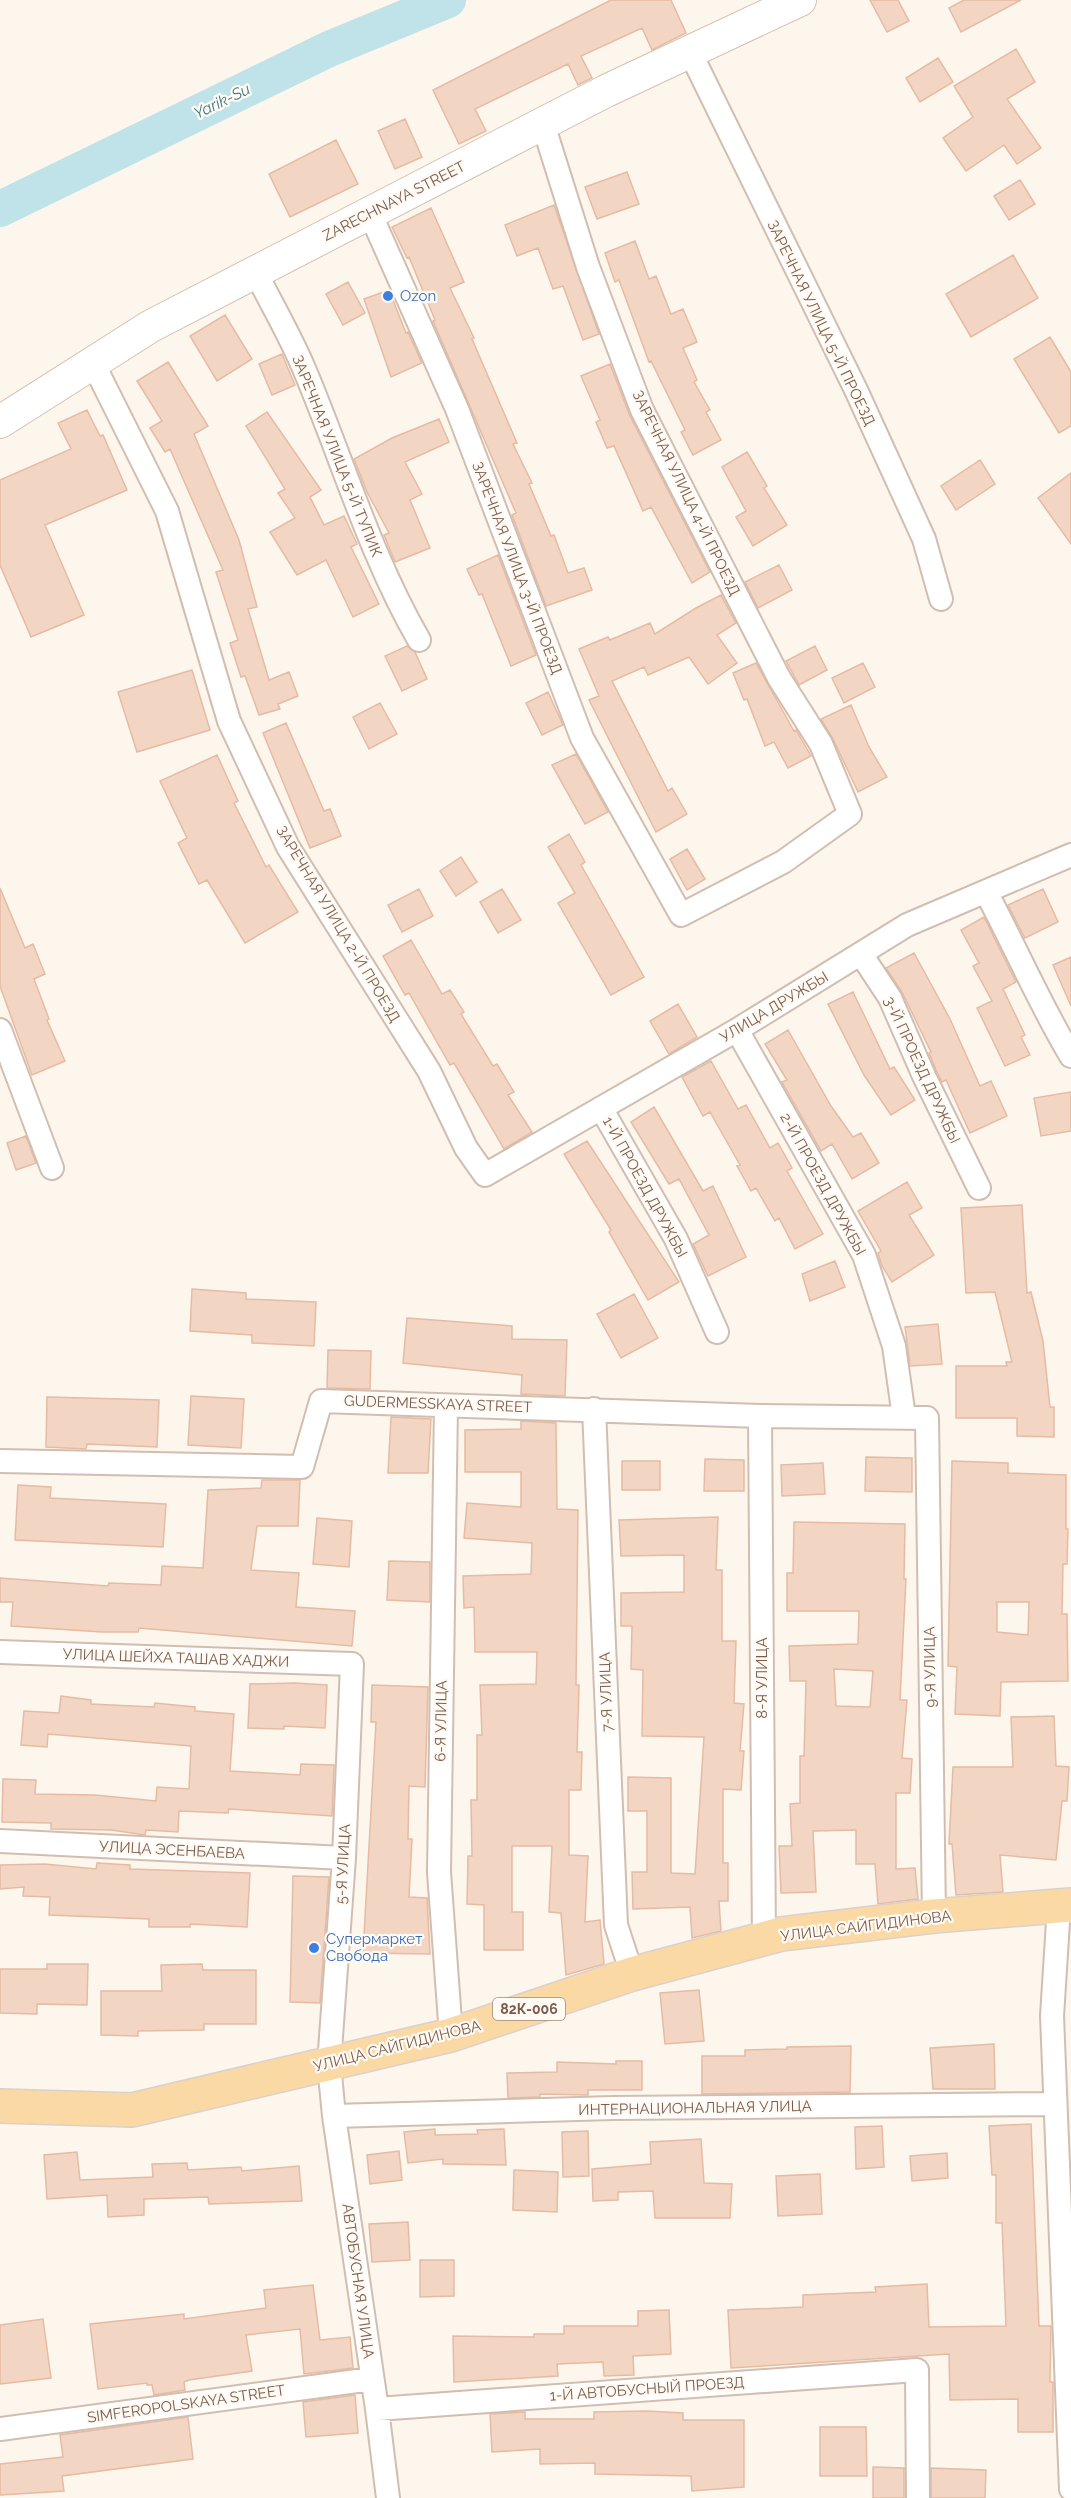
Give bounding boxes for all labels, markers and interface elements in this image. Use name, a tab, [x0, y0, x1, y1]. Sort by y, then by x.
water label: Yarik-Su	[191, 79, 253, 123]
street label: ZARECHNAYA STREET	[320, 157, 468, 245]
street label: ЗАРЕЧНАЯ УЛИЦА 5-Й ПРОЕЗД	[763, 217, 879, 429]
place label: Ozon	[400, 287, 436, 305]
marker: Ozon	[381, 289, 395, 303]
street label: ЗАРЕЧНАЯ УЛИЦА 5-Й ТУПИК	[288, 352, 386, 560]
street label: ЗАРЕЧНАЯ УЛИЦА 4-Й ПРОЕЗД	[628, 387, 744, 599]
street label: ЗАРЕЧНАЯ УЛИЦА 3-Й ПРОЕЗД	[468, 459, 566, 677]
street label: ЗАРЕЧНАЯ УЛИЦА 2-Й ПРОЕЗД	[272, 823, 404, 1025]
street label: УЛИЦА ДРУЖБЫ	[717, 968, 831, 1046]
street label: 3-Й ПРОЕЗД ДРУЖБЫ	[880, 994, 964, 1146]
street label: 2-Й ПРОЕЗД ДРУЖБЫ	[776, 1110, 870, 1258]
street label: 1-Й ПРОЕЗД ДРУЖБЫ	[599, 1113, 691, 1261]
street label: GUDERMESSKAYA STREET	[344, 1392, 532, 1416]
street label: 9-Я УЛИЦА	[920, 1626, 940, 1708]
street label: 8-Я УЛИЦА	[753, 1637, 771, 1719]
street label: УЛИЦА ШЕЙХА ТАШАВ ХАДЖИ	[62, 1645, 290, 1671]
street label: 7-Я УЛИЦА	[596, 1652, 616, 1732]
street label: 6-Я УЛИЦА	[431, 1680, 451, 1762]
street label: 5-Я УЛИЦА	[332, 1823, 354, 1905]
street label: УЛИЦА ЭСЕНБАЕВА	[99, 1837, 245, 1863]
street label: УЛИЦА САЙГИДИНОВА	[780, 1907, 952, 1945]
place label: Супермаркет Свобода	[326, 1930, 422, 1965]
marker: Супермаркет Свобода	[307, 1941, 321, 1955]
road number: 82К-006	[493, 1998, 565, 2020]
street label: УЛИЦА САЙГИДИНОВА	[311, 2016, 483, 2076]
street label: ИНТЕРНАЦИОНАЛЬНАЯ УЛИЦА	[578, 2097, 812, 2119]
street label: АВТОБУСНАЯ УЛИЦА	[338, 2202, 378, 2360]
street label: 1-Й АВТОБУСНЫЙ ПРОЕЗД	[549, 2373, 745, 2405]
street label: SIMFEROPOLSKAYA STREET	[86, 2381, 286, 2427]

